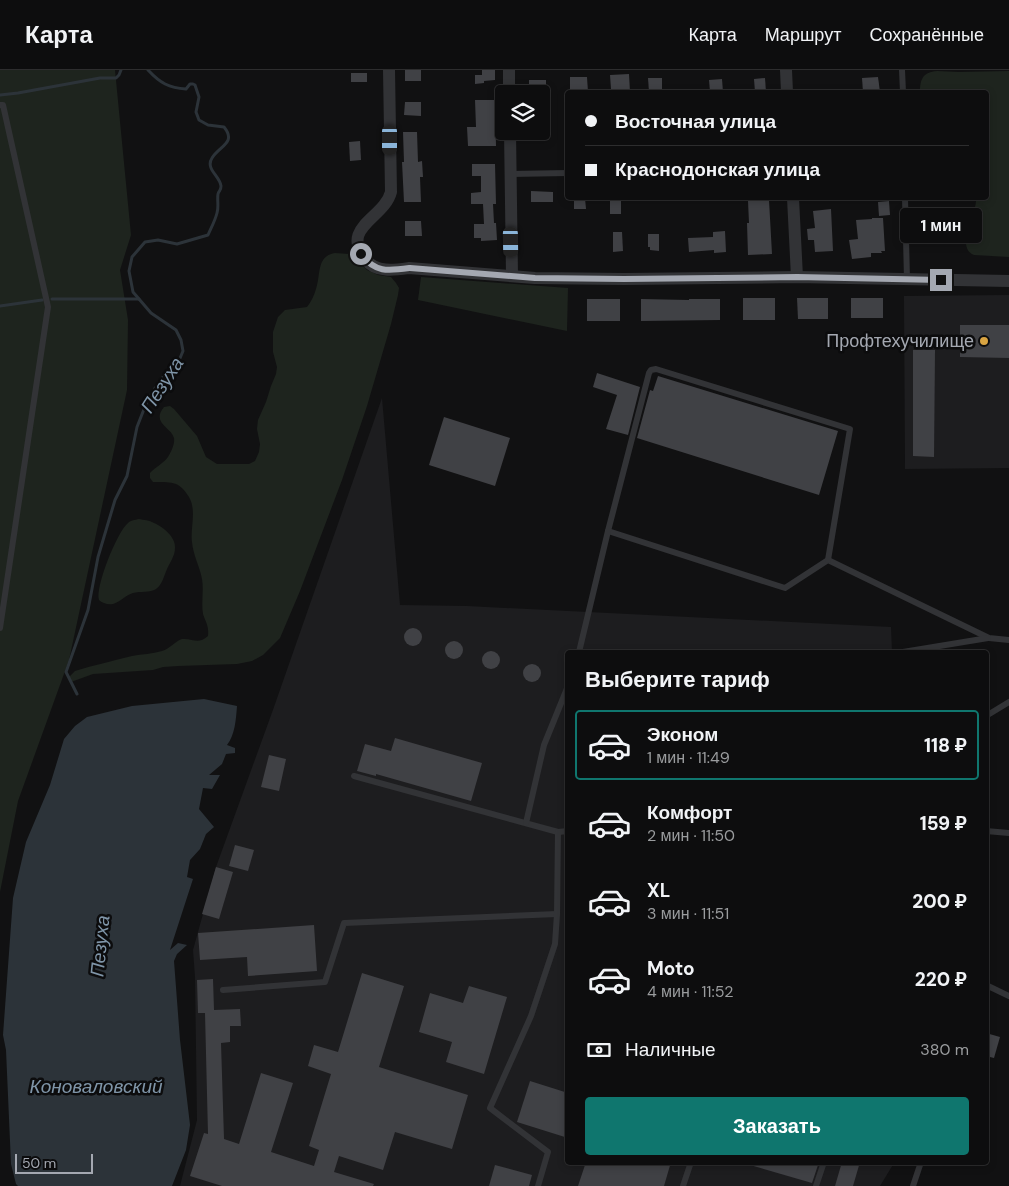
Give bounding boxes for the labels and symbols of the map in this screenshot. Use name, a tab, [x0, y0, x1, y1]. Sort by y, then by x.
car	[382, 125, 397, 155]
callout: 1 мин	[900, 208, 982, 242]
car	[503, 227, 518, 257]
route start	[350, 243, 372, 265]
route end	[930, 269, 952, 291]
place label: Профтехучилище	[826, 329, 974, 353]
marker: Профтехучилище	[978, 335, 990, 347]
water label: Пезуха	[135, 352, 189, 418]
water label: Пезуха	[84, 914, 116, 978]
water label: Коноваловский	[29, 1074, 163, 1099]
scale bar	[15, 1151, 92, 1174]

